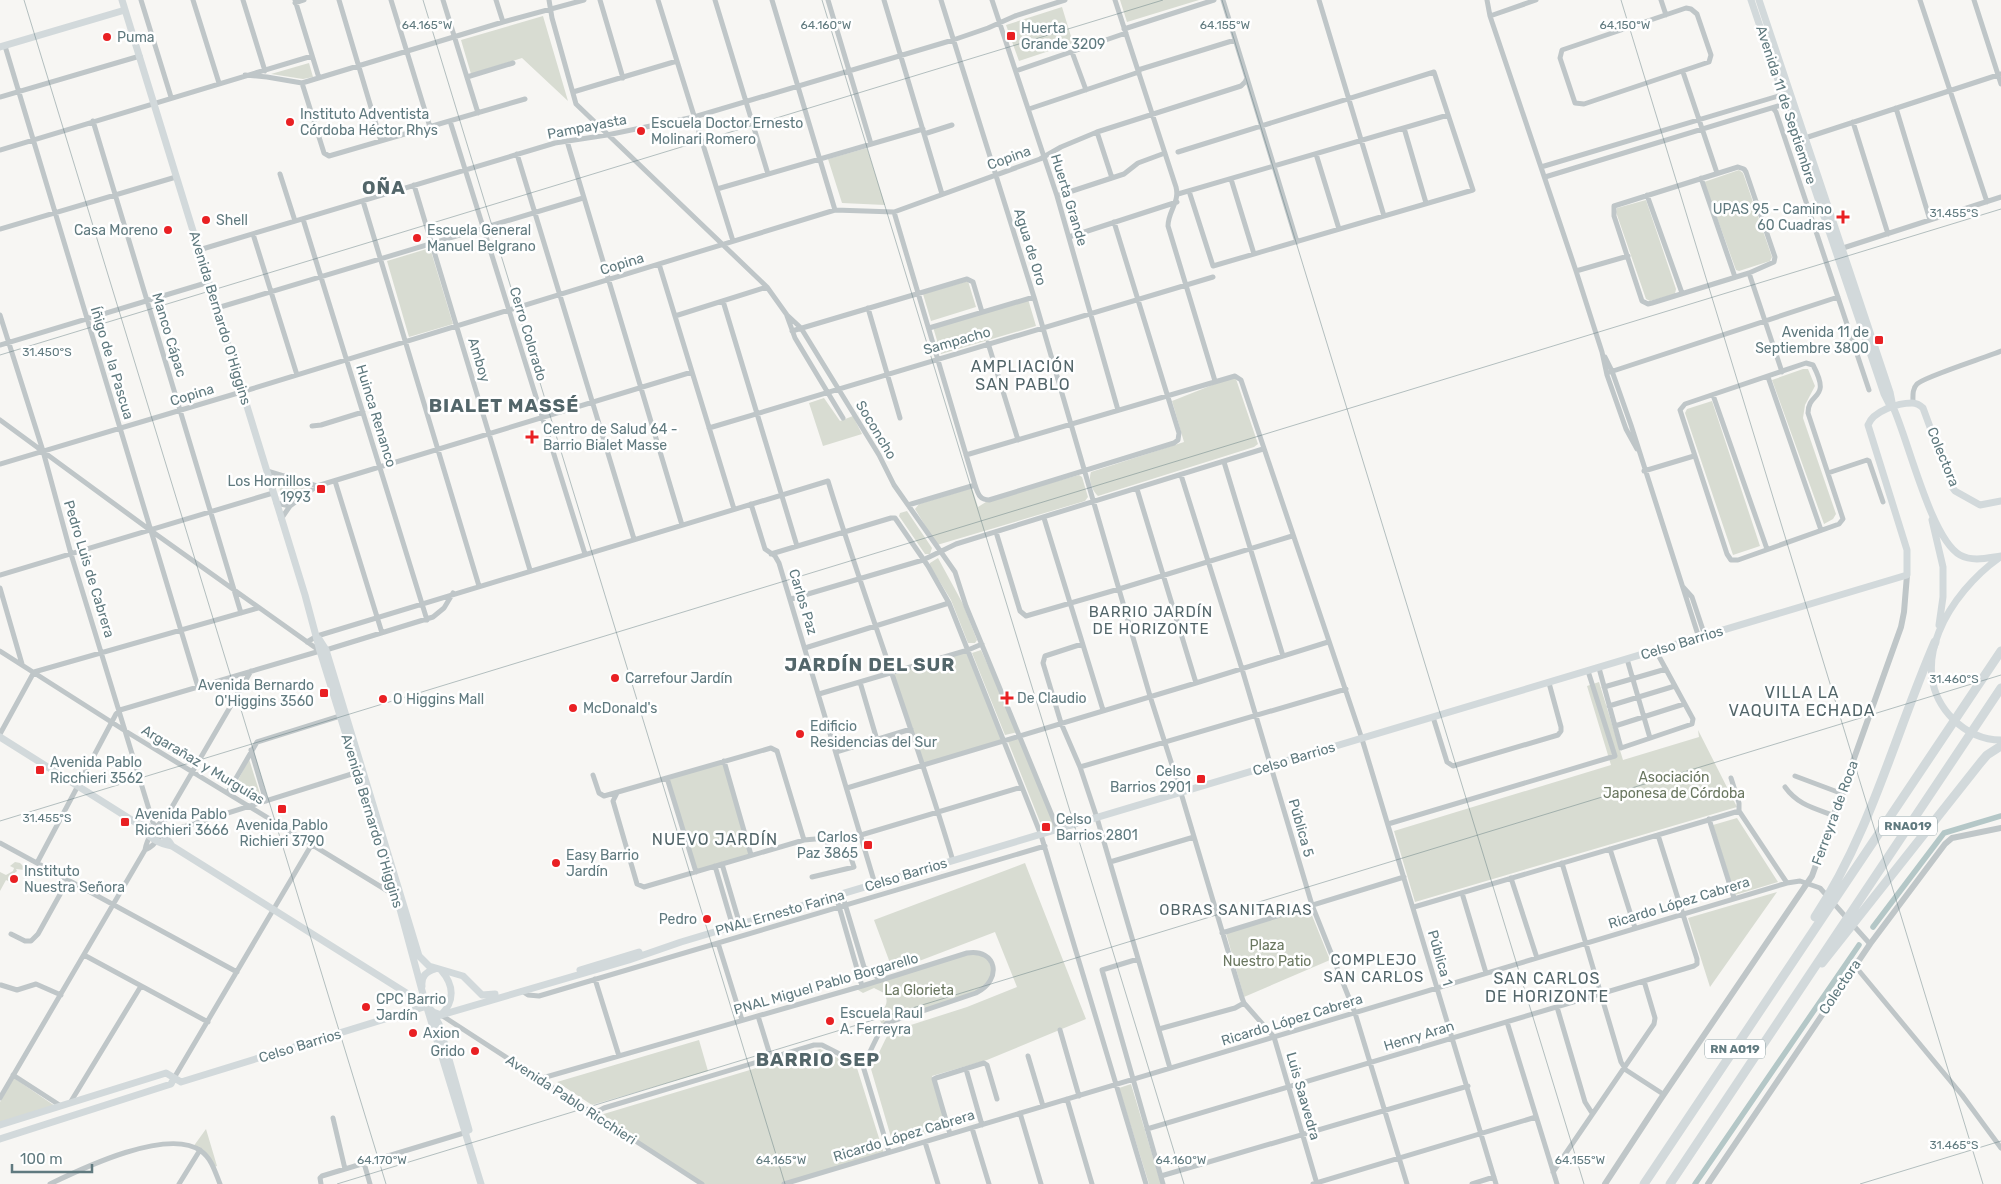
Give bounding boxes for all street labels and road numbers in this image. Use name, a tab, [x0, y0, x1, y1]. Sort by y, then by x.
street label: Avenida 11 de Septiembre	[1752, 23, 1820, 187]
street label: Pampayasta	[546, 111, 628, 143]
street label: Copina	[985, 142, 1033, 174]
street label: Huerta Grande	[1047, 152, 1091, 248]
street label: Agua de Oro	[1010, 206, 1050, 288]
street label: Avenida Bernardo O'Higgins	[185, 229, 255, 407]
street label: Copina	[598, 249, 646, 279]
street label: Cerro Colorado	[506, 285, 550, 383]
street label: Manco Cápac	[148, 291, 190, 380]
street label: Íñigo de la Pascua	[87, 304, 138, 422]
street label: Sampacho	[921, 323, 993, 359]
street label: Amboy	[464, 336, 494, 385]
street label: Huinca Renanco	[352, 363, 400, 469]
street label: Copina	[168, 380, 216, 410]
street label: Soconcho	[852, 398, 900, 462]
street label: Colectora	[1923, 425, 1963, 489]
street label: Pedro Luis de Cabrera	[60, 498, 118, 640]
street label: Carlos Paz	[785, 567, 821, 637]
street label: Celso Barrios	[1639, 622, 1725, 664]
street label: Argarañaz y Murguías	[138, 722, 268, 808]
street label: Avenida Bernardo O'Higgins	[337, 732, 407, 910]
street label: Celso Barrios	[1251, 738, 1337, 780]
street label: Ferreyra de Roca	[1808, 758, 1862, 868]
street label: Pública 5	[1285, 797, 1317, 859]
road number: RNA019	[1879, 816, 1937, 836]
street label: Celso Barrios	[863, 854, 949, 896]
street label: Ricardo López Cabrera	[1606, 873, 1752, 933]
street label: PNAL Ernesto Farina	[713, 886, 847, 940]
street label: Pública 1	[1424, 928, 1456, 988]
street label: PNAL Miguel Pablo Borgarello	[732, 949, 920, 1019]
street label: Colectora	[1815, 956, 1865, 1018]
street label: Ricardo López Cabrera	[1219, 990, 1365, 1050]
street label: Henry Aran	[1382, 1017, 1456, 1055]
street label: Celso Barrios	[257, 1025, 343, 1067]
road number: RN A019	[1705, 1040, 1765, 1058]
street label: Luis Saavedra	[1282, 1050, 1324, 1142]
street label: Avenida Pablo Ricchieri	[503, 1052, 639, 1148]
street label: Ricardo López Cabrera	[831, 1106, 977, 1166]

